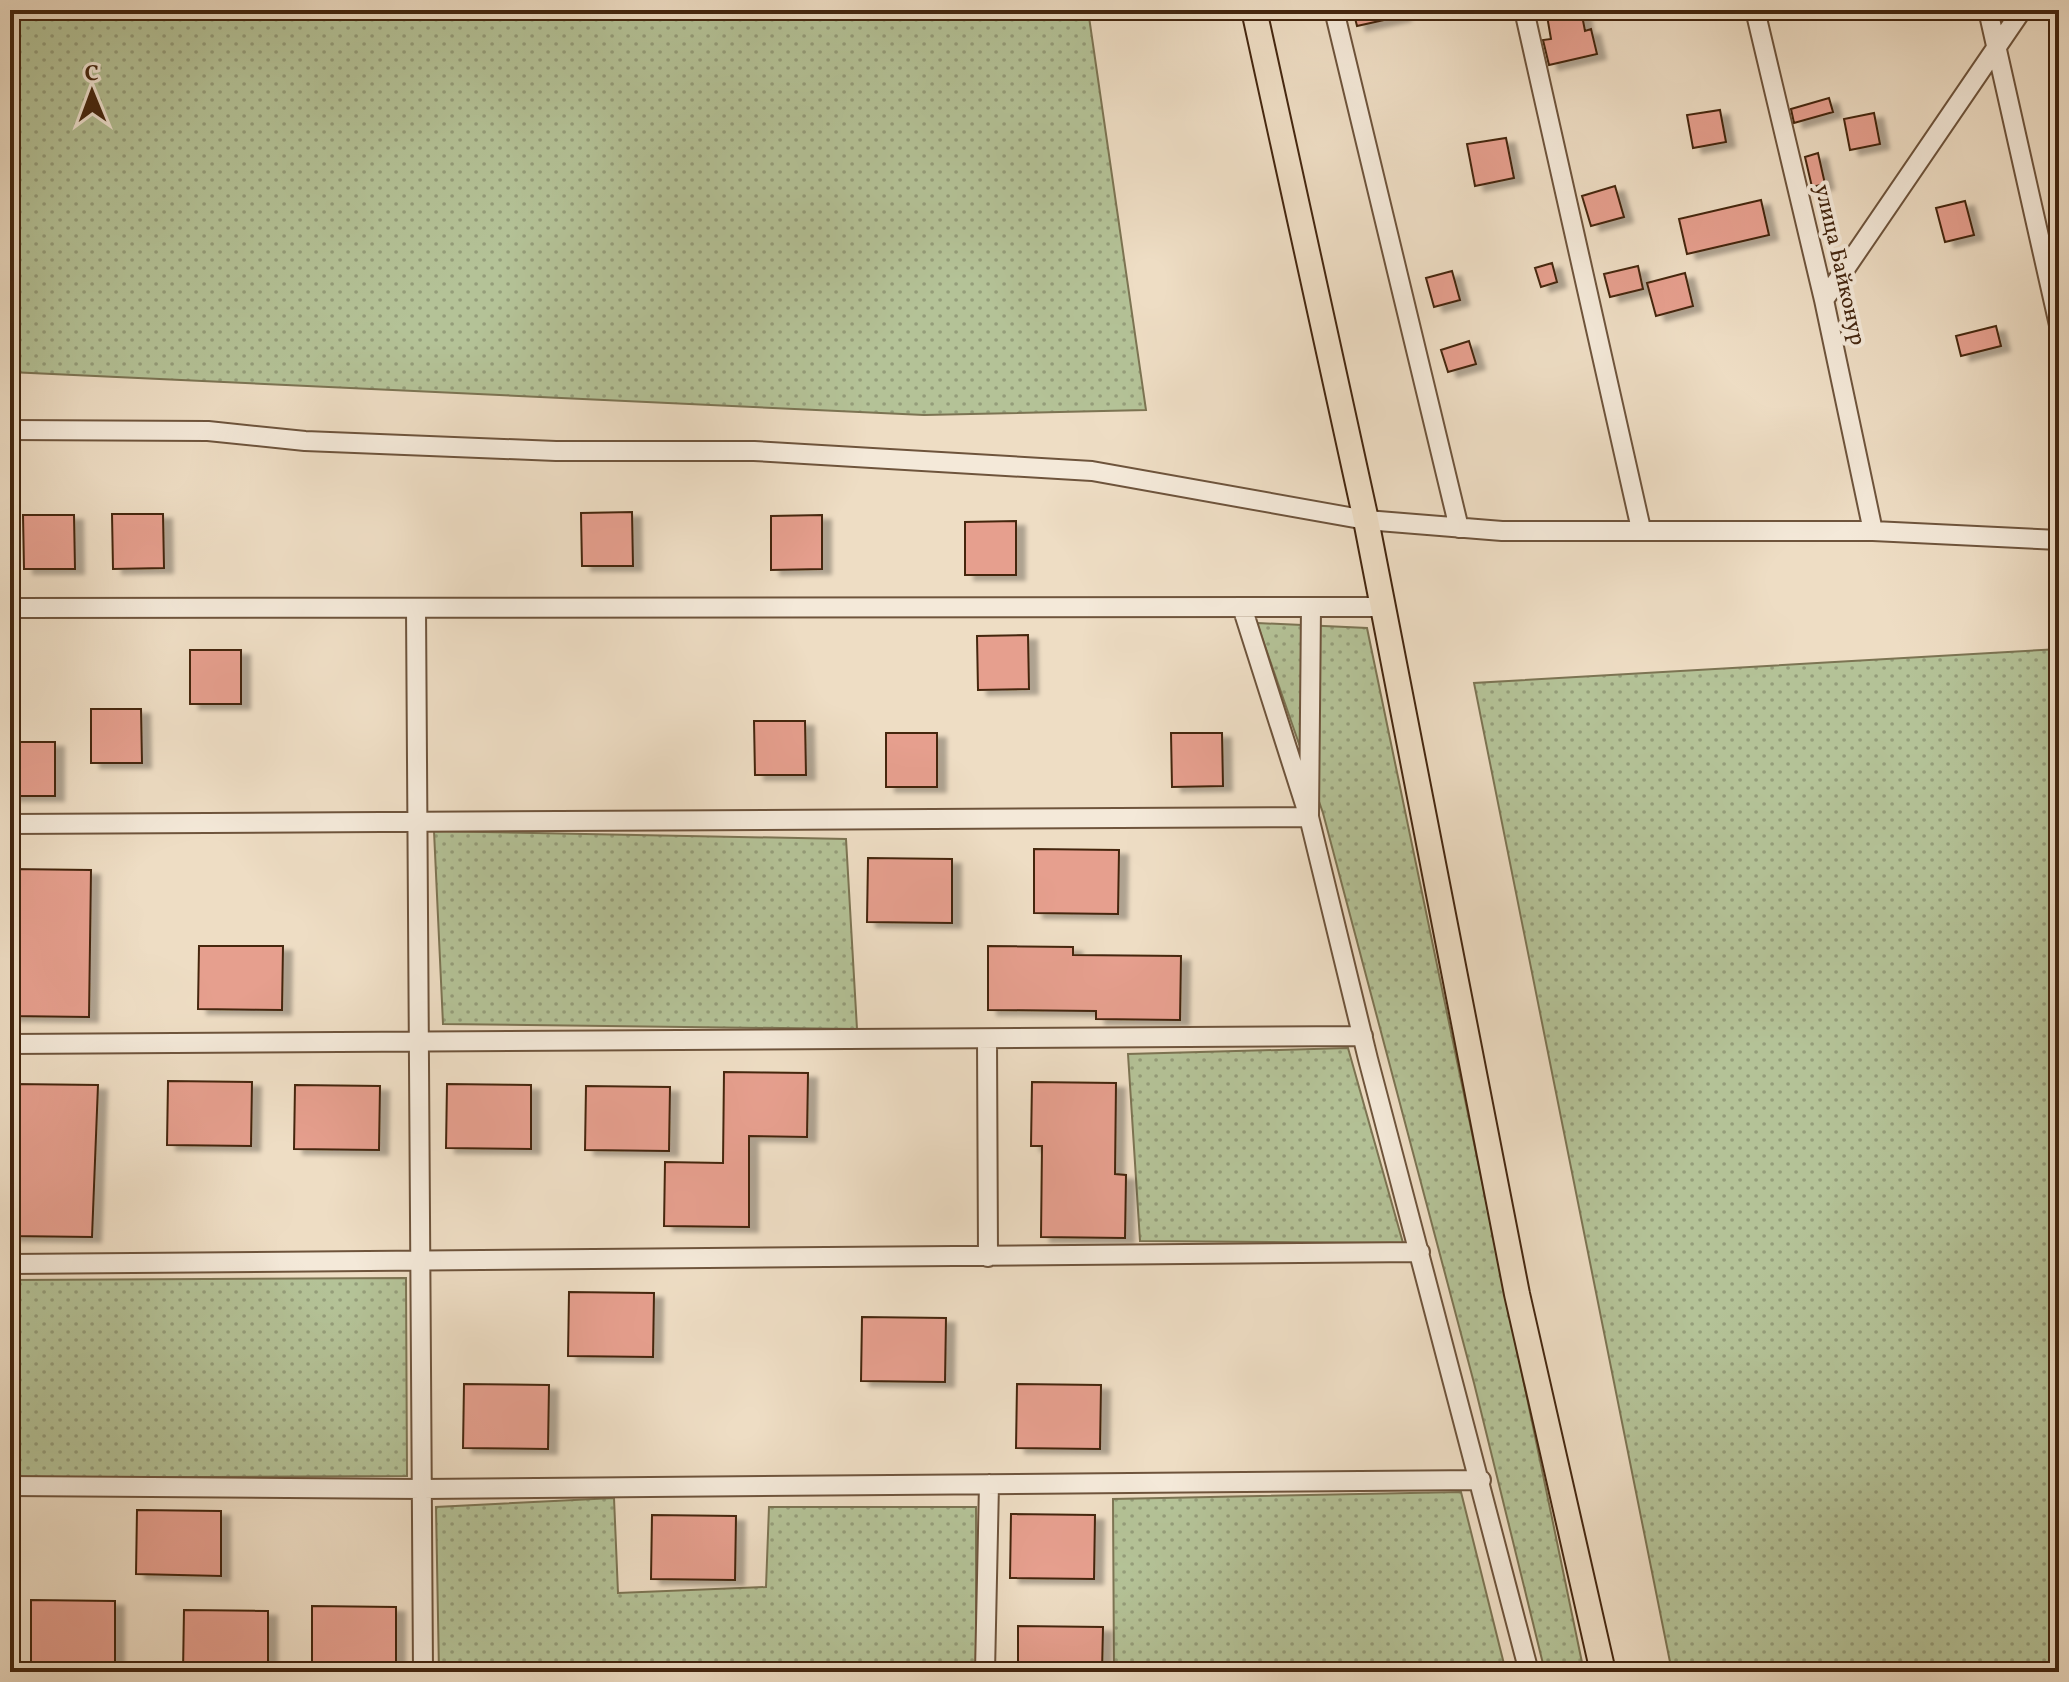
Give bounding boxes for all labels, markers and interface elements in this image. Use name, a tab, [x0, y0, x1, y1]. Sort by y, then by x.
north arrow	[52, 52, 132, 132]
text: С	[84, 59, 99, 90]
street label: улица Байконур	[1805, 181, 1873, 349]

